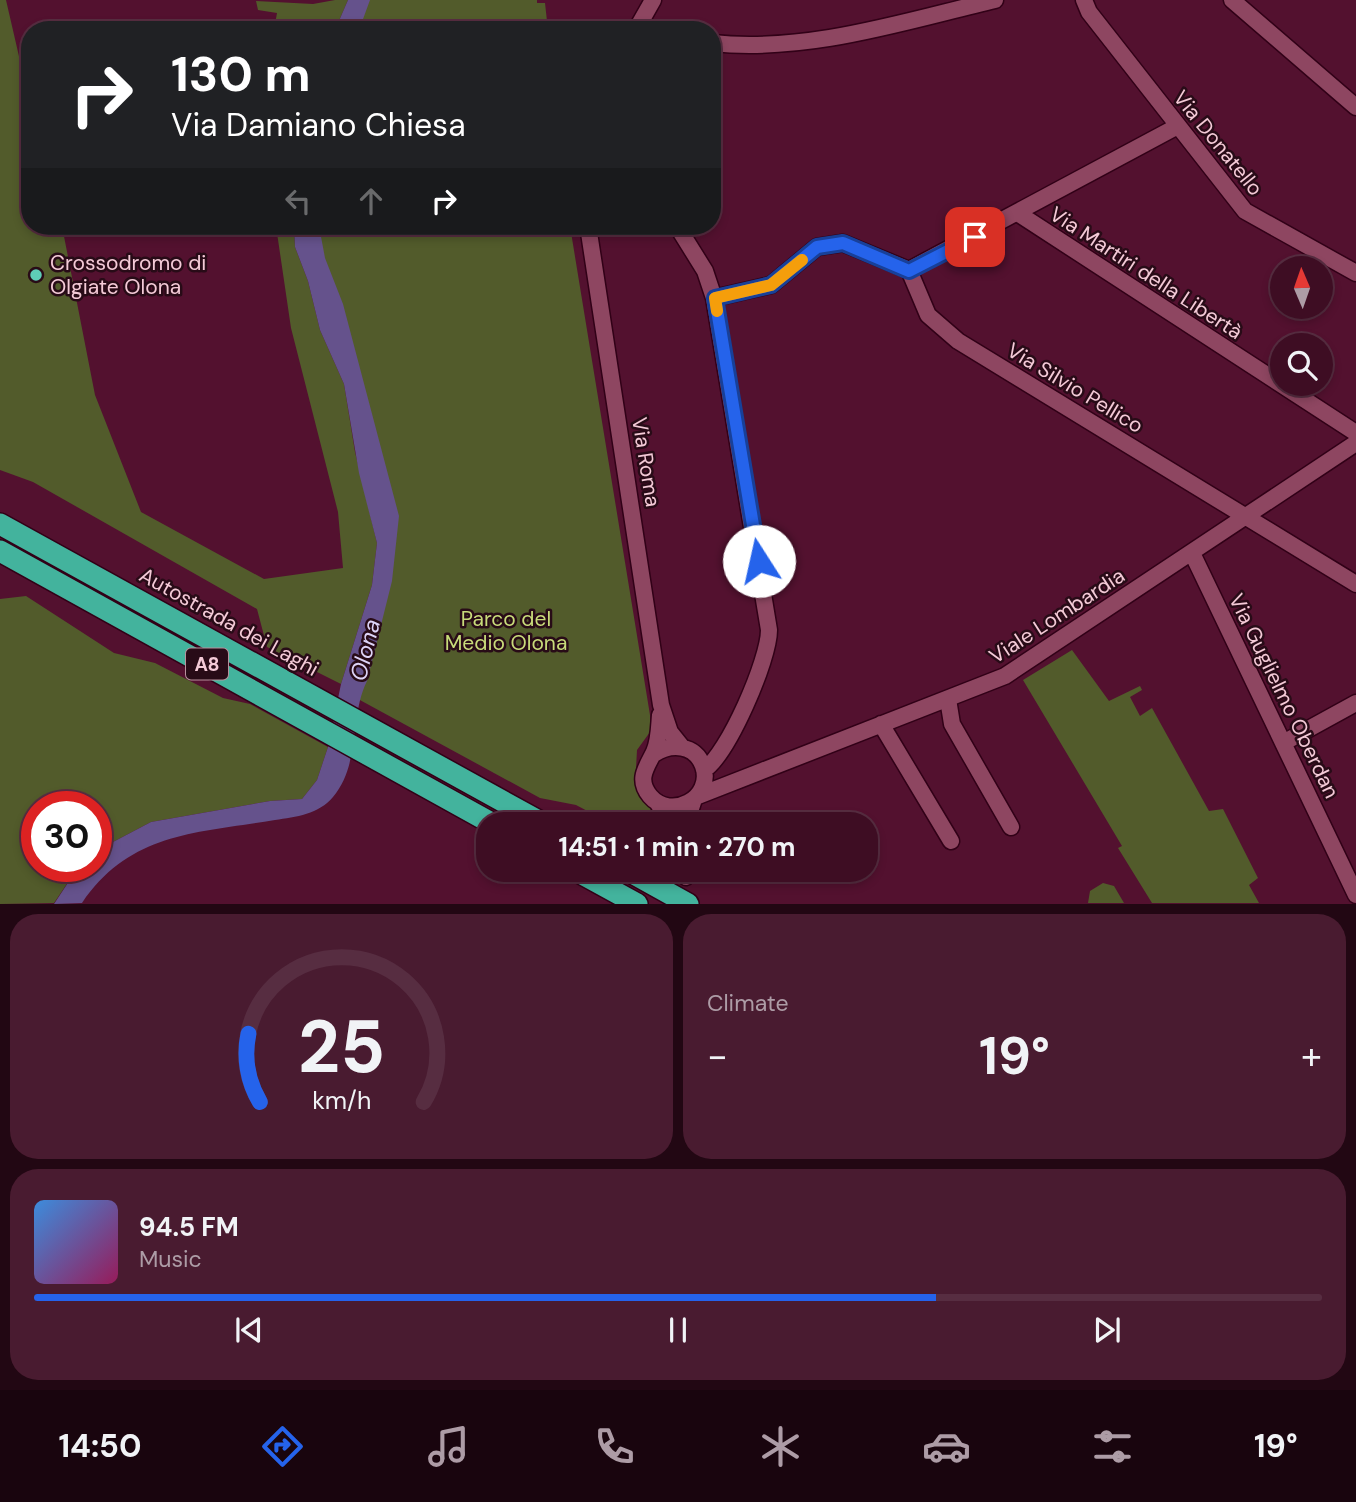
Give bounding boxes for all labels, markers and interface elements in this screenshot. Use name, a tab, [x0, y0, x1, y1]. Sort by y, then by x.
text: 130 m	[171, 42, 311, 106]
icon: right	[56, 49, 147, 140]
street label: Via Donatello	[1167, 85, 1269, 201]
text: Via Damiano Chiesa	[171, 104, 466, 146]
icon: left	[279, 182, 317, 220]
icon: ahead	[352, 182, 390, 220]
icon: right	[425, 182, 463, 220]
street label: Via Martiri della Libertà	[1044, 200, 1248, 346]
pin	[945, 207, 1005, 267]
icon: arrive	[956, 218, 994, 256]
place label: Crossodromo di Olgiate Olona	[50, 249, 206, 301]
north arrow	[1270, 256, 1334, 318]
map controls	[1270, 256, 1333, 396]
marker: Crossodromo di Olgiate Olona	[28, 267, 44, 283]
button: search	[1270, 333, 1333, 396]
street label: Via Silvio Pellico	[1002, 336, 1148, 440]
street label: Via Roma	[625, 415, 667, 509]
position arrow	[722, 524, 796, 598]
street label: Autostrada dei Laghi	[134, 561, 324, 683]
street label: Viale Lombardia	[984, 562, 1130, 670]
street label: Via Guglielmo Oberdan	[1222, 589, 1346, 803]
park label: Parco del Medio Olona	[445, 605, 567, 657]
water label: Olona	[343, 616, 387, 684]
road number: A8	[186, 649, 228, 680]
speed limit sign: 30	[21, 791, 112, 882]
text: 14:51 · 1 min · 270 m	[559, 830, 795, 864]
text: Climate	[707, 988, 789, 1018]
text: 25	[298, 1001, 385, 1096]
text: 19°	[979, 1022, 1050, 1090]
text: −	[707, 1031, 728, 1081]
text: +	[1301, 1031, 1322, 1081]
text: km/h	[312, 1084, 371, 1117]
text: 94.5 FM	[139, 1210, 239, 1244]
text: Music	[139, 1244, 202, 1274]
icon: previous	[230, 1311, 268, 1349]
icon: pause	[659, 1311, 697, 1349]
icon: next	[1088, 1311, 1126, 1349]
icon: directions	[258, 1422, 307, 1471]
icon: music	[424, 1422, 473, 1471]
icon: phone	[590, 1422, 639, 1471]
icon: climate	[756, 1422, 805, 1471]
icon: car	[922, 1422, 971, 1471]
icon: filters	[1088, 1422, 1137, 1471]
text: 14:50	[58, 1425, 141, 1467]
text: 19°	[1254, 1425, 1298, 1467]

